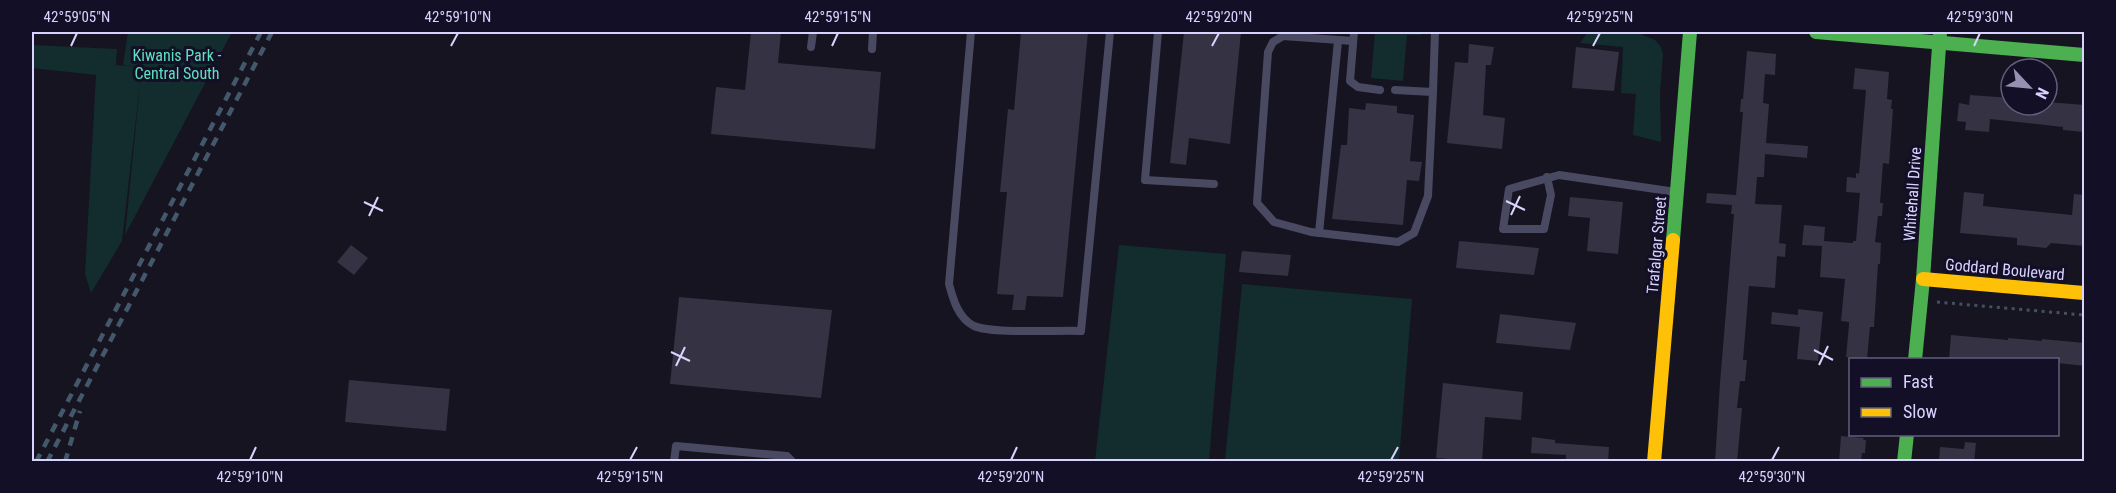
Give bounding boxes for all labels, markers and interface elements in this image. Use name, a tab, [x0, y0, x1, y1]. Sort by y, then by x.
text: 42°59'05"N	[44, 8, 110, 26]
text: 42°59'10"N	[425, 8, 491, 26]
text: 42°59'15"N	[805, 8, 871, 26]
text: 42°59'20"N	[1186, 8, 1252, 26]
text: 42°59'25"N	[1567, 8, 1633, 26]
text: 42°59'30"N	[1947, 8, 2013, 26]
park label: Kiwanis Park - Central South	[132, 46, 222, 83]
north arrow	[1999, 57, 2059, 117]
text: N	[2031, 85, 2053, 102]
street label: Whitehall Drive	[1900, 146, 1925, 242]
street label: Trafalgar Street	[1643, 195, 1670, 295]
street label: Goddard Boulevard	[1944, 255, 2066, 284]
legend	[1849, 358, 2059, 436]
text: Fast	[1903, 371, 1934, 392]
text: Slow	[1903, 401, 1938, 422]
text: 42°59'10"N	[217, 468, 283, 486]
text: 42°59'15"N	[597, 468, 663, 486]
text: 42°59'20"N	[978, 468, 1044, 486]
text: 42°59'25"N	[1358, 468, 1424, 486]
text: 42°59'30"N	[1739, 468, 1805, 486]

